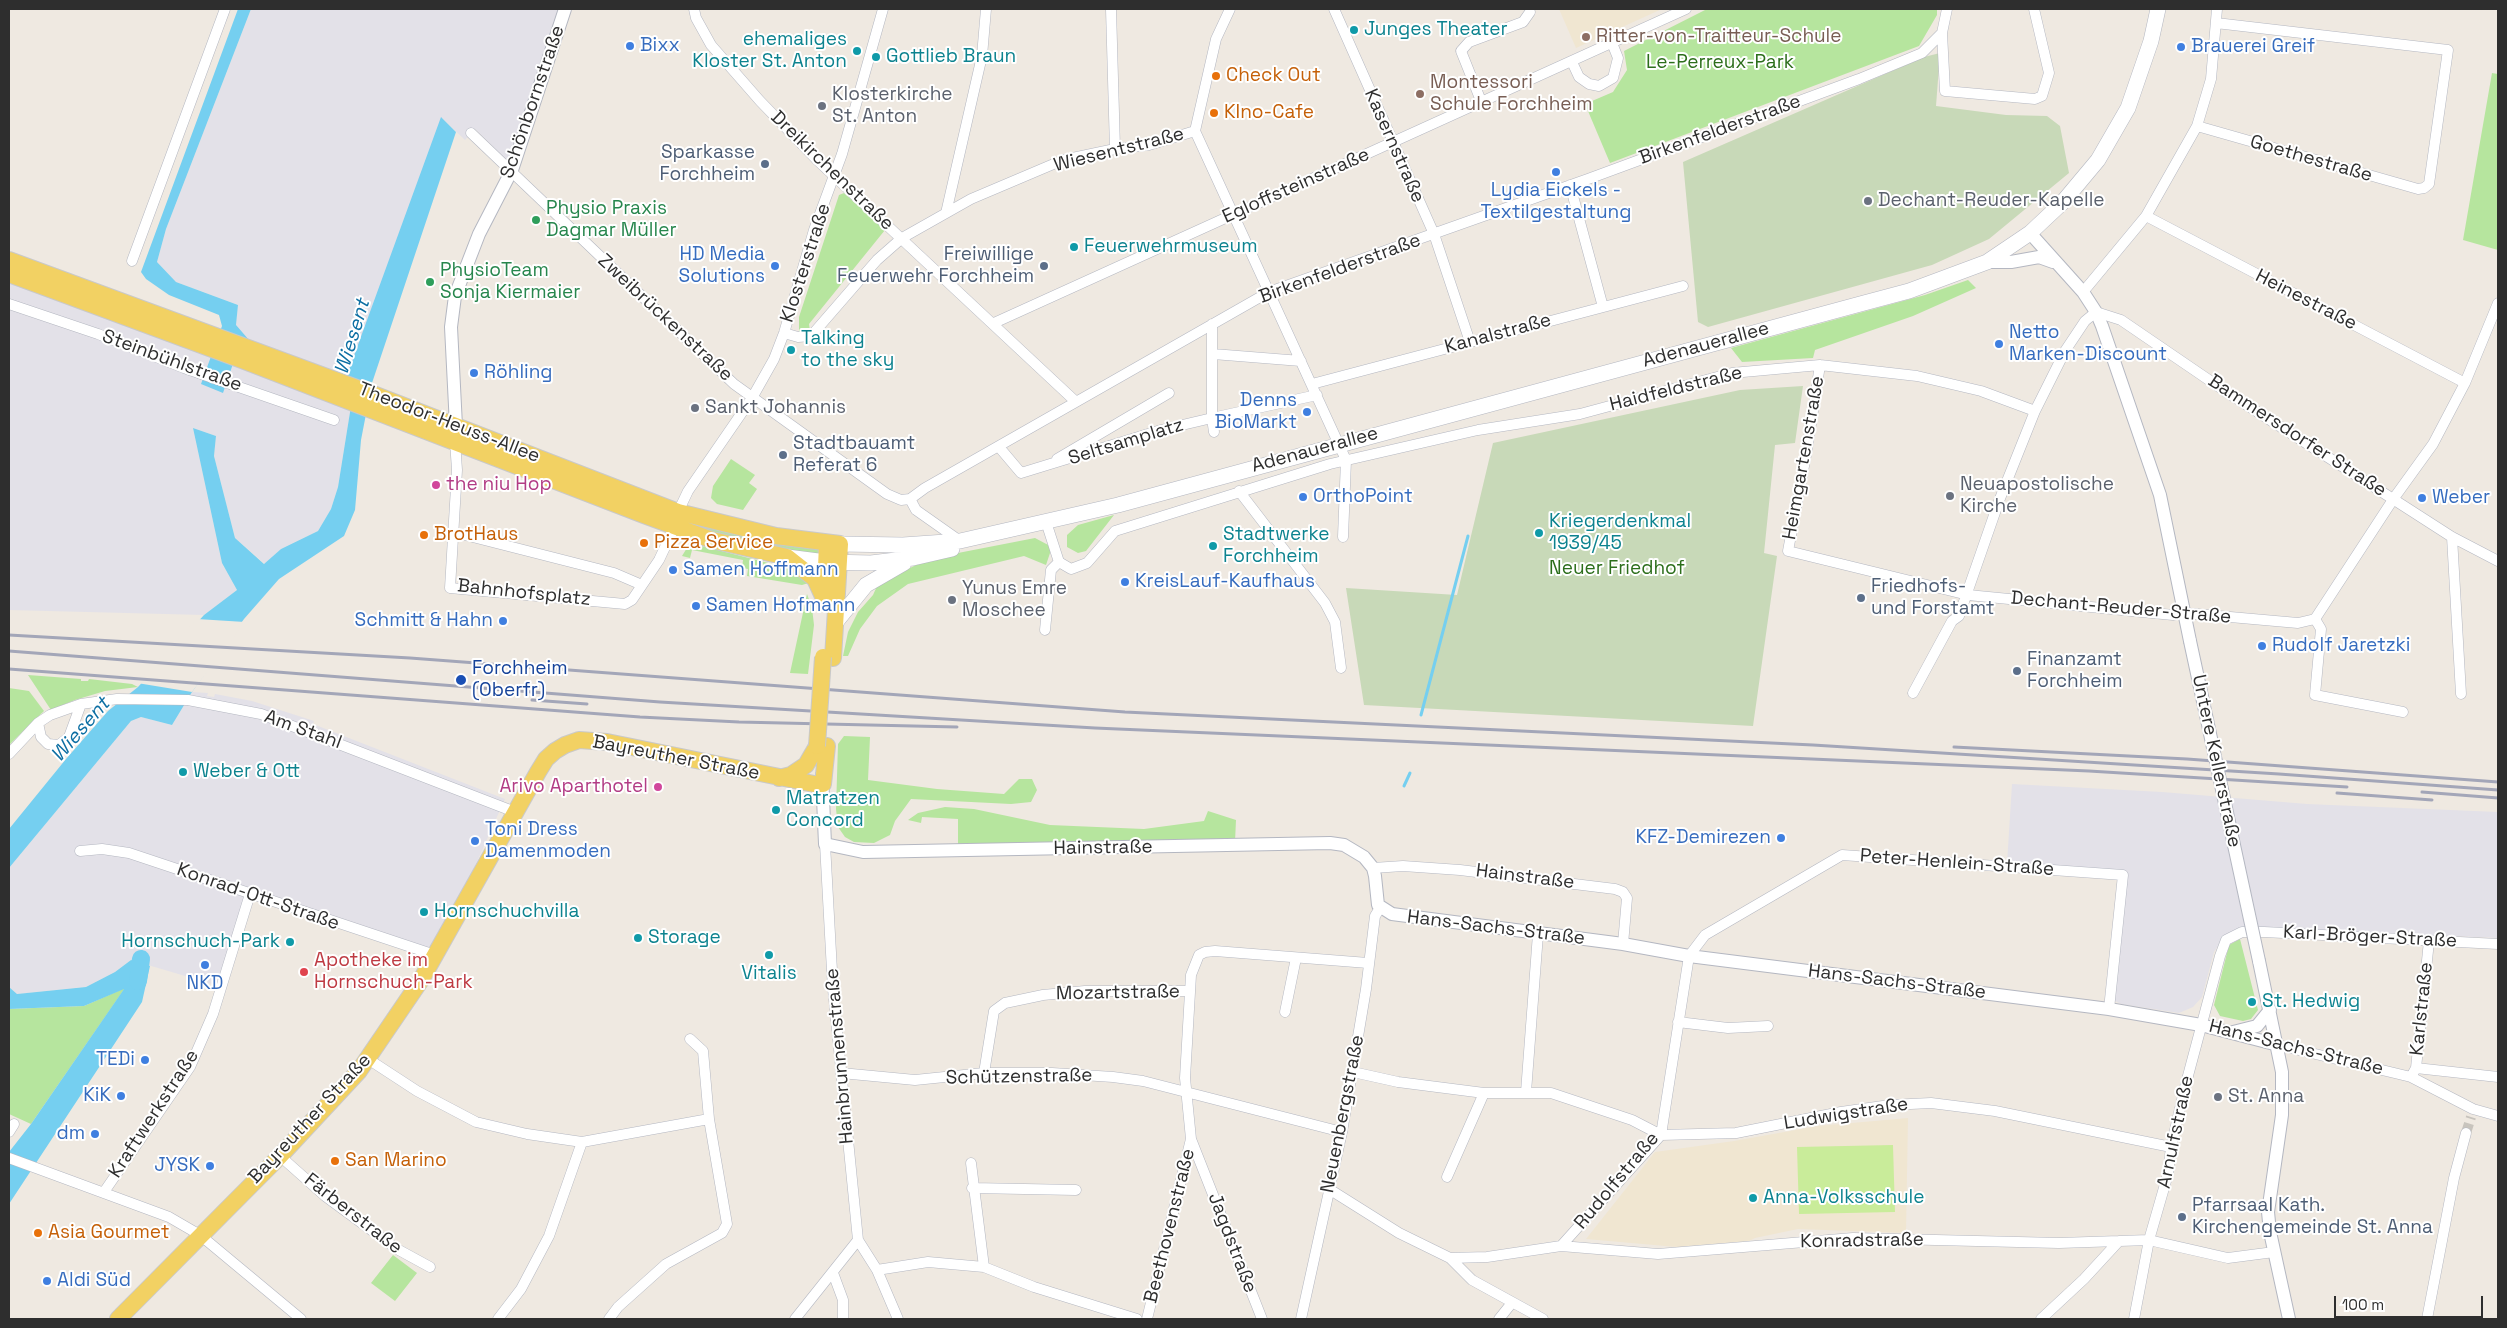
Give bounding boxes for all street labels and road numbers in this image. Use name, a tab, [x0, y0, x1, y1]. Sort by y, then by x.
street label: Schönbornstraße	[496, 22, 570, 182]
street label: Kasernstraße	[1359, 86, 1429, 206]
street label: Birkenfelderstraße	[1636, 90, 1804, 170]
street label: Dreikirchenstraße	[766, 106, 898, 236]
street label: Wiesentstraße	[1052, 123, 1186, 177]
street label: Goethestraße	[2247, 131, 2375, 187]
street label: Egloffsteinstraße	[1219, 143, 1373, 229]
street label: Klosterstraße	[776, 201, 836, 325]
street label: Birkenfelderstraße	[1256, 229, 1424, 309]
street label: Zweibrückenstraße	[593, 250, 737, 386]
street label: Heinestraße	[2251, 265, 2361, 335]
street label: Kanalstraße	[1442, 309, 1554, 359]
street label: Adenauerallee	[1640, 317, 1772, 373]
street label: Steinbühlstraße	[99, 325, 245, 397]
street label: Haidfeldstraße	[1607, 362, 1745, 416]
street label: Bammersdorfer Straße	[2204, 370, 2390, 502]
street label: Heimgartenstraße	[1778, 374, 1830, 542]
street label: Theodor-Heuss-Allee	[355, 378, 543, 468]
street label: Seltsamplatz	[1066, 414, 1186, 470]
street label: Adenauerallee	[1249, 422, 1381, 478]
street label: Bahnhofsplatz	[456, 575, 592, 611]
street label: Dechant-Reuder-Straße	[2010, 587, 2232, 629]
street label: Untere Kellerstraße	[2187, 673, 2245, 849]
street label: Am Stahl	[261, 705, 345, 755]
street label: Bayreuther Straße	[591, 731, 761, 785]
street label: Hainstraße	[1053, 836, 1153, 860]
street label: Peter-Henlein-Straße	[1859, 845, 2055, 881]
street label: Konrad-Ott-Straße	[174, 858, 342, 936]
street label: Hainstraße	[1474, 860, 1576, 894]
street label: Hans-Sachs-Straße	[1406, 906, 1586, 950]
street label: Karl-Bröger-Straße	[2282, 921, 2458, 953]
street label: Hans-Sachs-Straße	[1807, 960, 1987, 1004]
street label: Karlstraße	[2406, 961, 2438, 1057]
street label: Hainbrunnenstraße	[821, 967, 859, 1145]
street label: Mozartstraße	[1056, 981, 1180, 1005]
street label: Hans-Sachs-Straße	[2206, 1015, 2386, 1081]
street label: Neuenbergstraße	[1317, 1033, 1369, 1195]
street label: Kraftwerkstraße	[104, 1046, 204, 1182]
street label: Bayreuther Straße	[244, 1049, 376, 1189]
street label: Schützenstraße	[945, 1064, 1093, 1090]
street label: Arnulfstraße	[2153, 1074, 2199, 1190]
street label: Ludwigstraße	[1782, 1093, 1910, 1135]
street label: Rudolfstraße	[1570, 1128, 1664, 1234]
street label: Beethovenstraße	[1140, 1146, 1200, 1306]
street label: Färberstraße	[299, 1169, 407, 1259]
street label: Jagdstraße	[1202, 1190, 1262, 1296]
street label: Konradstraße	[1800, 1229, 1924, 1253]

